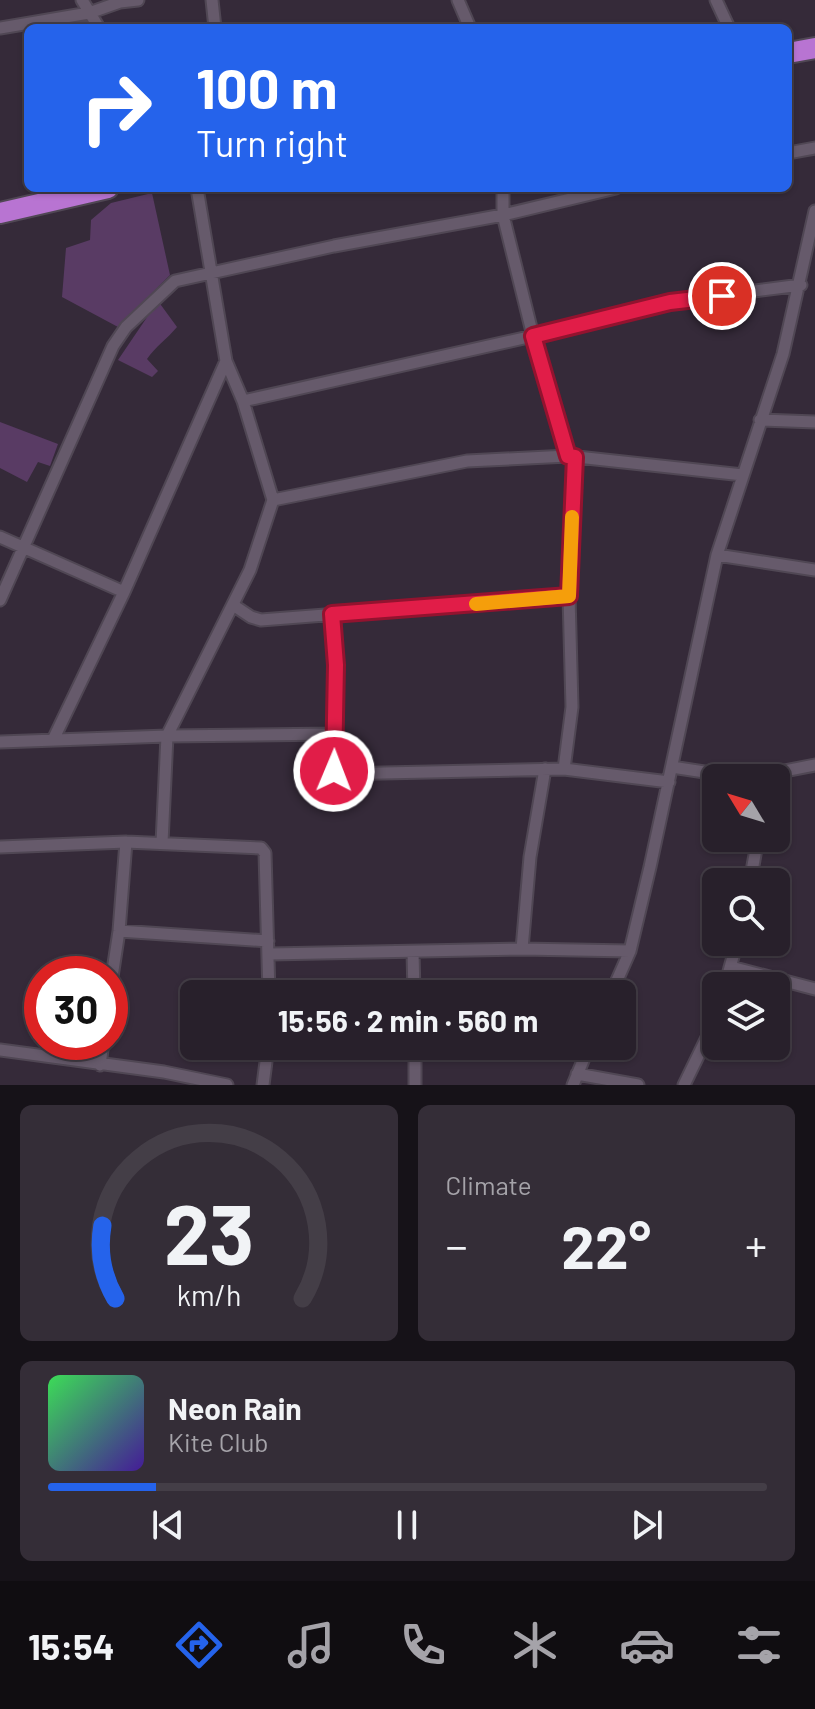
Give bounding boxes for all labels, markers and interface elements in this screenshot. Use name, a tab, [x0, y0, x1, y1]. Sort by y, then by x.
text: 100 m	[196, 53, 338, 120]
icon: right	[64, 56, 168, 160]
text: Turn right	[196, 121, 348, 164]
pin	[688, 262, 756, 330]
icon: arrive	[700, 274, 744, 318]
position arrow	[292, 729, 376, 813]
north arrow	[702, 764, 790, 852]
map controls	[702, 764, 790, 1060]
button: search	[702, 868, 790, 956]
speed limit sign: 30	[24, 956, 128, 1060]
button: layers	[702, 972, 790, 1060]
text: 15:56 · 2 min · 560 m	[278, 1002, 538, 1038]
text: Climate	[446, 1169, 532, 1200]
text: 23	[164, 1182, 254, 1282]
text: 22°	[561, 1209, 651, 1281]
text: −	[446, 1218, 468, 1271]
text: +	[745, 1218, 767, 1271]
text: km/h	[176, 1277, 241, 1312]
text: Neon Rain	[168, 1390, 302, 1426]
text: Kite Club	[168, 1426, 269, 1457]
icon: previous	[146, 1503, 190, 1547]
icon: pause	[385, 1503, 429, 1547]
icon: next	[625, 1503, 669, 1547]
icon: directions	[171, 1617, 227, 1673]
icon: music	[283, 1617, 339, 1673]
icon: phone	[395, 1617, 451, 1673]
icon: climate	[507, 1617, 563, 1673]
icon: car	[619, 1617, 675, 1673]
icon: filters	[731, 1617, 787, 1673]
text: 15:54	[28, 1624, 114, 1667]

